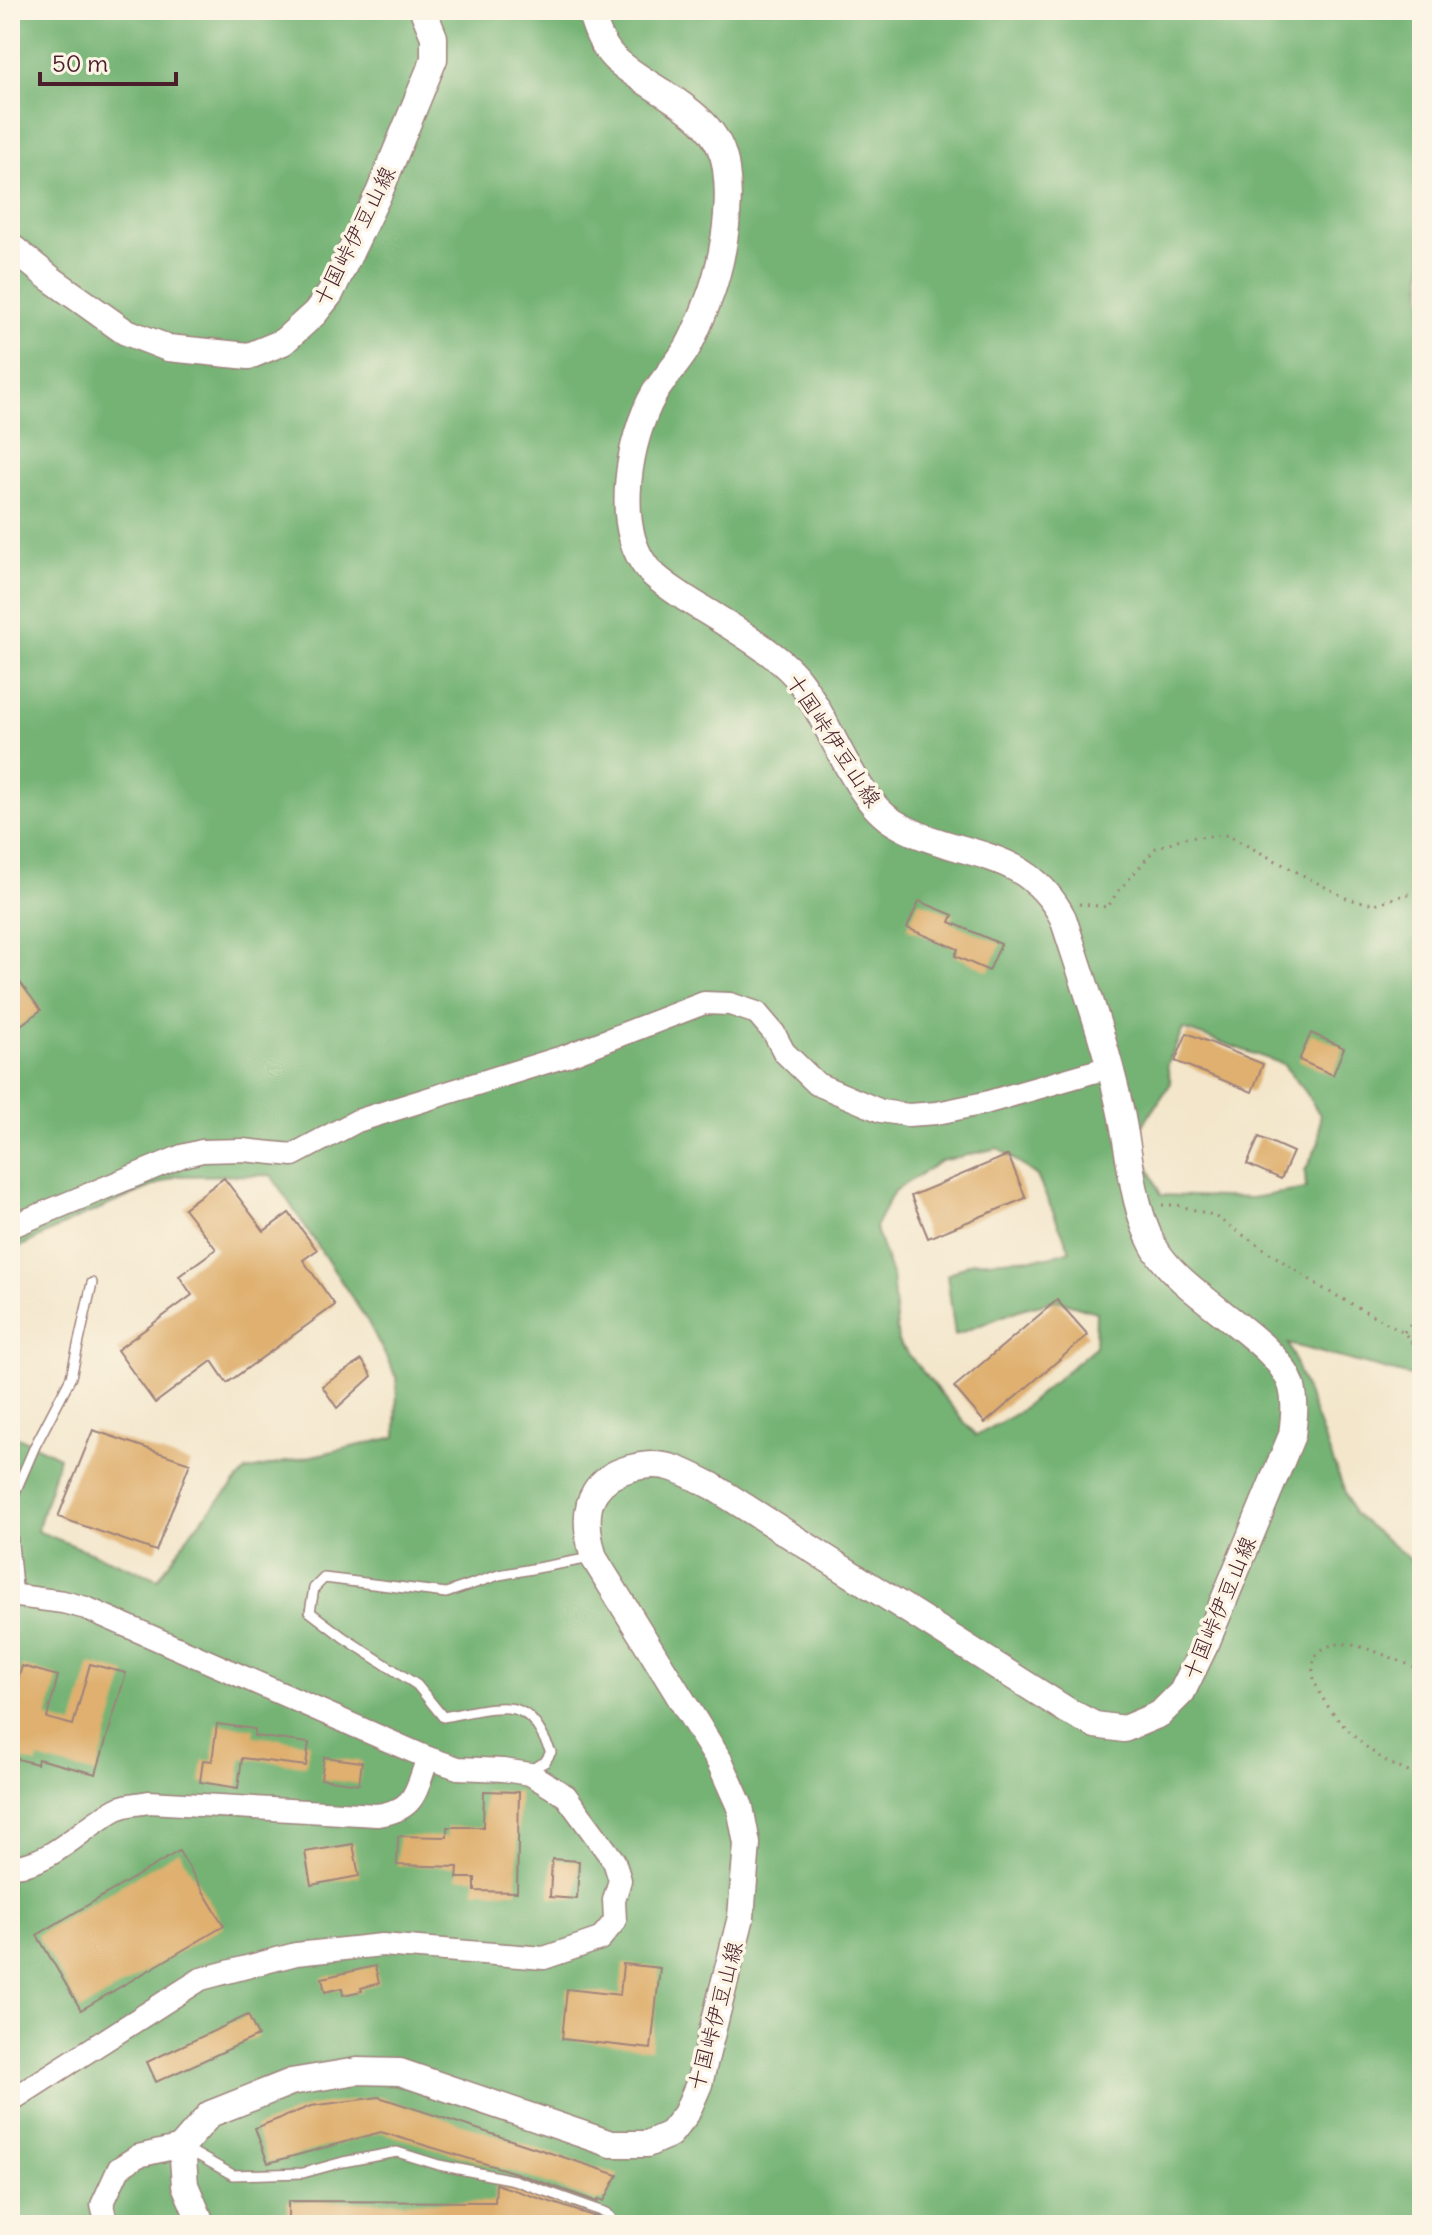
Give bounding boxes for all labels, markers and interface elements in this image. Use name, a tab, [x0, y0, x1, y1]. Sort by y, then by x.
scale bar	[40, 36, 176, 86]
text: 50 m	[52, 48, 108, 78]
street label: 十国峠伊豆山線	[307, 161, 401, 311]
street label: 十国峠伊豆山線	[780, 668, 888, 812]
street label: 十国峠伊豆山線	[1176, 1532, 1262, 1684]
street label: 十国峠伊豆山線	[682, 1938, 748, 2094]

